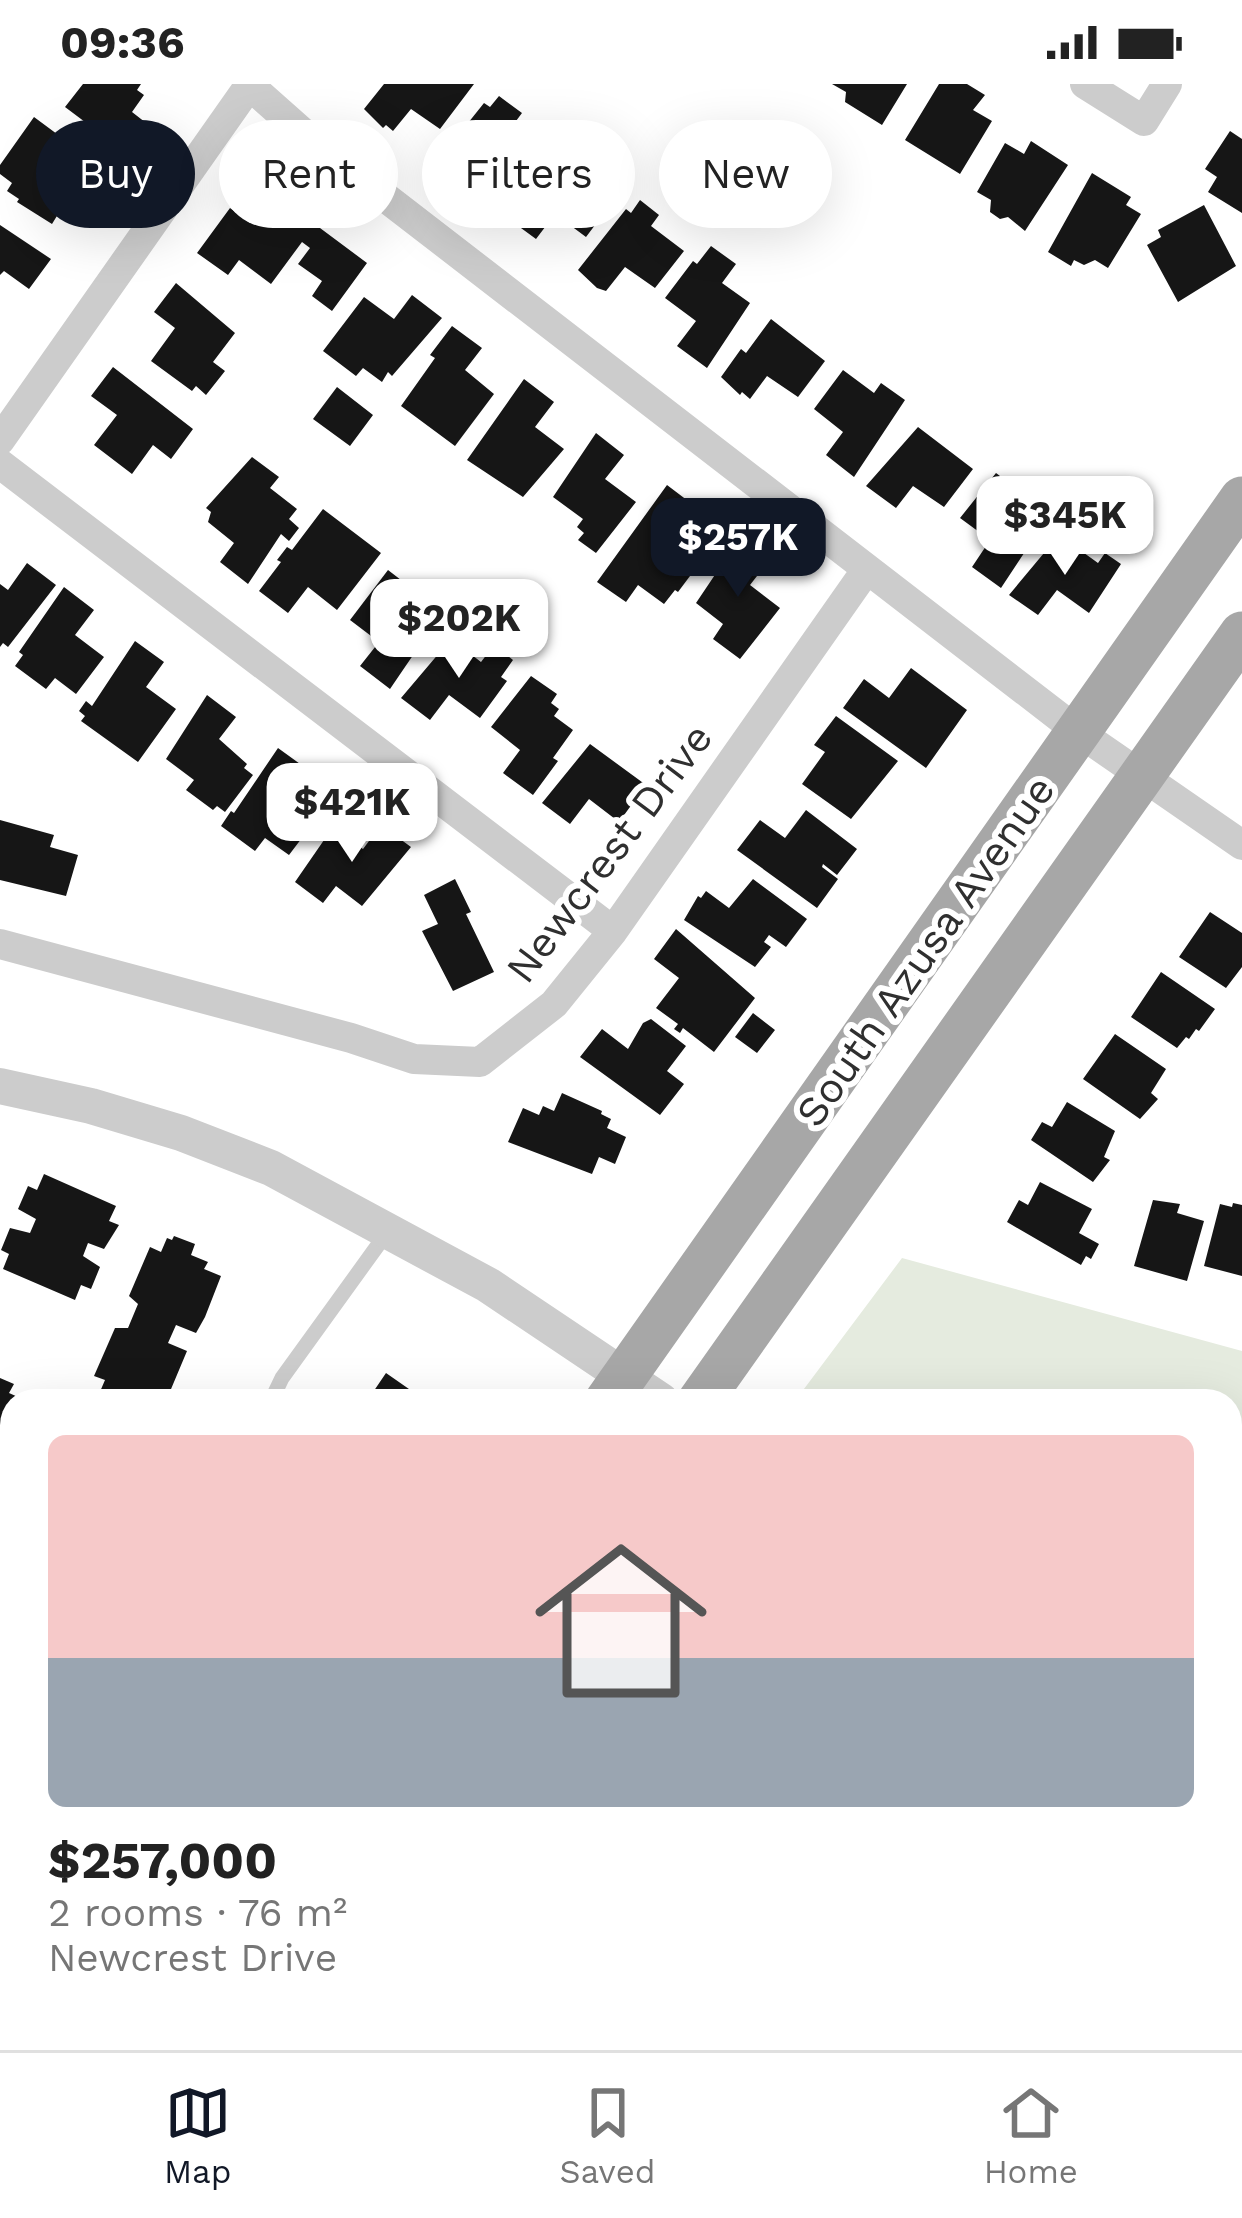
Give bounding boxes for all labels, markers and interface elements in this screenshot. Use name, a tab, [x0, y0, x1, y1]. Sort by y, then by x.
text: 09:36	[60, 16, 185, 69]
chip: Buy	[36, 120, 195, 228]
chip: Rent	[219, 120, 398, 228]
chip: Filters	[422, 120, 635, 228]
chip: New	[659, 120, 832, 228]
pin: $345K	[981, 476, 1149, 578]
text: $345K	[1003, 492, 1127, 537]
pin: $257K	[654, 498, 822, 600]
text: $257K	[678, 514, 798, 559]
pin: $202K	[375, 579, 543, 681]
text: $202K	[397, 595, 521, 640]
street label: Newcrest Drive	[496, 714, 722, 992]
pin: $421K	[268, 763, 436, 865]
street label: South Azusa Avenue	[785, 766, 1065, 1136]
text: $421K	[294, 779, 410, 824]
icon: home	[513, 1513, 729, 1729]
text: $257,000	[48, 1831, 277, 1890]
text: 2 rooms · 76 m²	[48, 1890, 347, 1935]
text: Newcrest Drive	[48, 1935, 337, 1980]
tab: Map	[164, 2080, 231, 2191]
tab: Saved	[560, 2080, 655, 2191]
tab: Home	[984, 2080, 1078, 2191]

